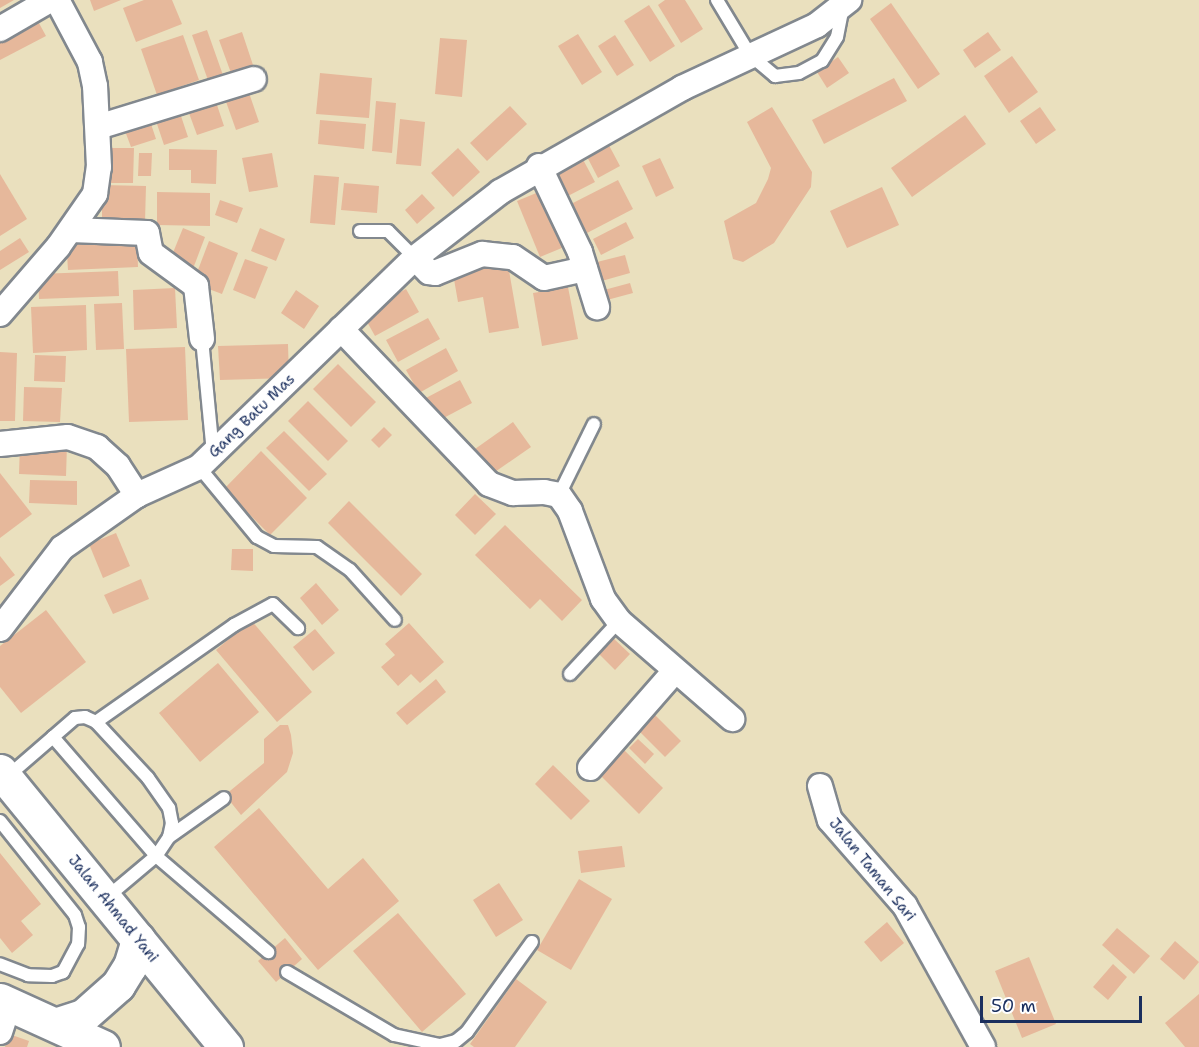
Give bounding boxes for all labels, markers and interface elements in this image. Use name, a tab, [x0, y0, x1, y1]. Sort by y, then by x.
street label: Gang Batu Mas	[205, 370, 299, 462]
street label: Jalan Taman Sari	[825, 815, 919, 925]
street label: Jalan Ahmad Yani	[64, 852, 162, 966]
scale bar	[983, 984, 1145, 1022]
text: 50 m	[991, 994, 1036, 1018]

